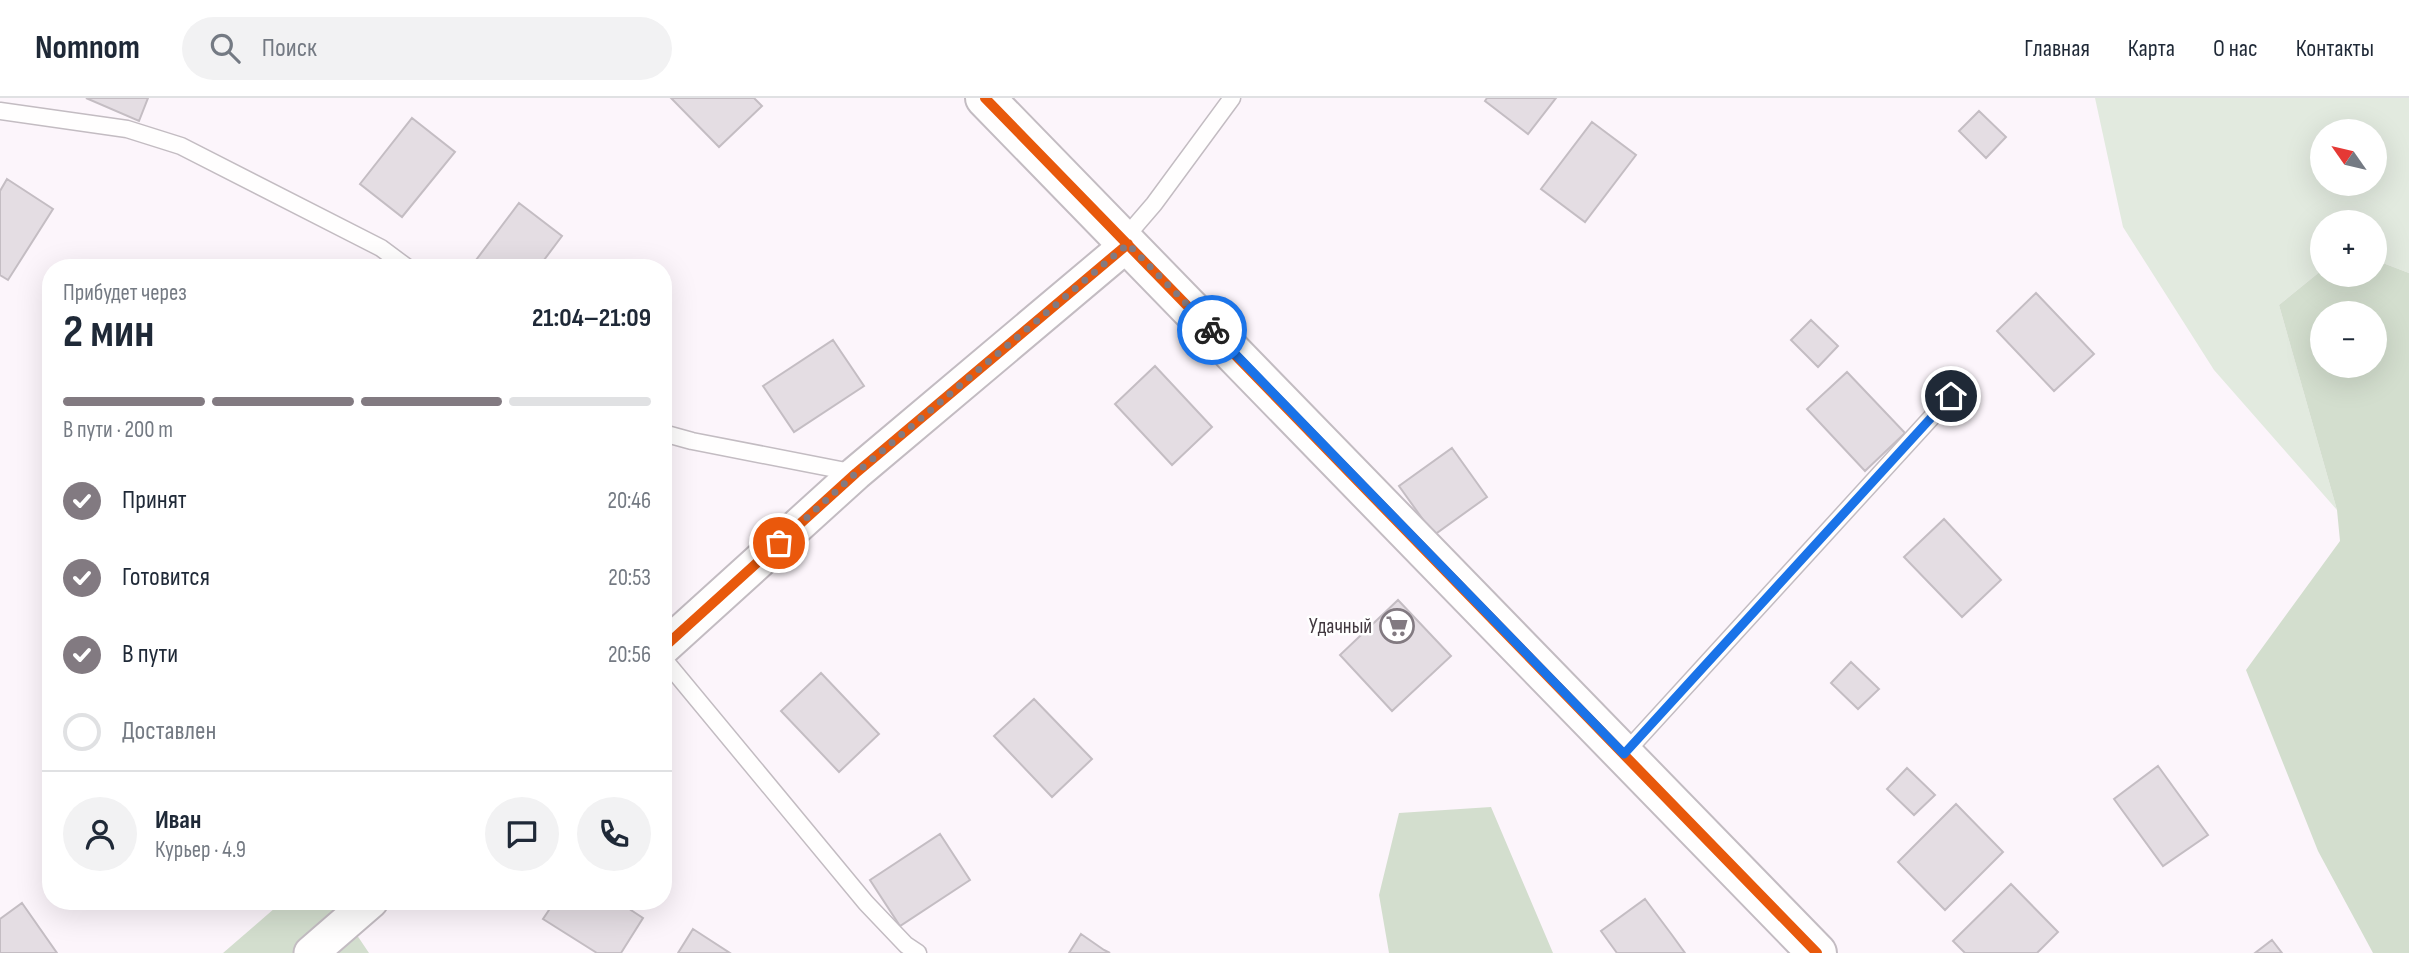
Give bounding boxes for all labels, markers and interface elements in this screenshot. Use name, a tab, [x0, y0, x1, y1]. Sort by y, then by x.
search box	[182, 17, 672, 80]
text: Nomnom	[35, 28, 140, 68]
icon: search	[206, 29, 244, 67]
text: Поиск	[262, 33, 317, 64]
text: Главная	[2024, 34, 2090, 63]
text: Карта	[2128, 34, 2175, 63]
text: О нас	[2213, 34, 2258, 63]
text: Контакты	[2296, 34, 2374, 63]
north arrow	[2310, 119, 2387, 196]
map controls	[2310, 119, 2387, 378]
button: +	[2310, 210, 2387, 287]
text: Прибудет через	[63, 279, 187, 307]
courier	[1177, 295, 1247, 365]
button: −	[2310, 301, 2387, 378]
text: 21:04–21:09	[532, 303, 651, 334]
text: 2 мин	[63, 305, 154, 360]
icon: bike	[1193, 311, 1231, 349]
pin	[1921, 366, 1981, 426]
icon: home	[1932, 377, 1970, 415]
text: В пути · 200 m	[63, 416, 173, 444]
icon: check	[63, 482, 101, 520]
text: Принят	[122, 485, 187, 516]
text: 20:46	[608, 487, 651, 515]
pin	[749, 513, 809, 573]
icon: bag	[760, 524, 798, 562]
icon: check	[63, 559, 101, 597]
text: Готовится	[122, 562, 210, 593]
text: 20:53	[608, 564, 651, 592]
supermarket icon: Удачный	[1378, 607, 1416, 645]
place label: Удачный	[1309, 614, 1372, 639]
icon: check	[63, 636, 101, 674]
text: В пути	[122, 639, 178, 670]
text: 20:56	[608, 641, 651, 669]
text: Доставлен	[122, 716, 216, 747]
button: person	[63, 797, 137, 871]
button: chat	[485, 797, 559, 871]
button: phone	[577, 797, 651, 871]
text: Иван	[155, 805, 201, 836]
text: Курьер · 4.9	[155, 836, 246, 864]

